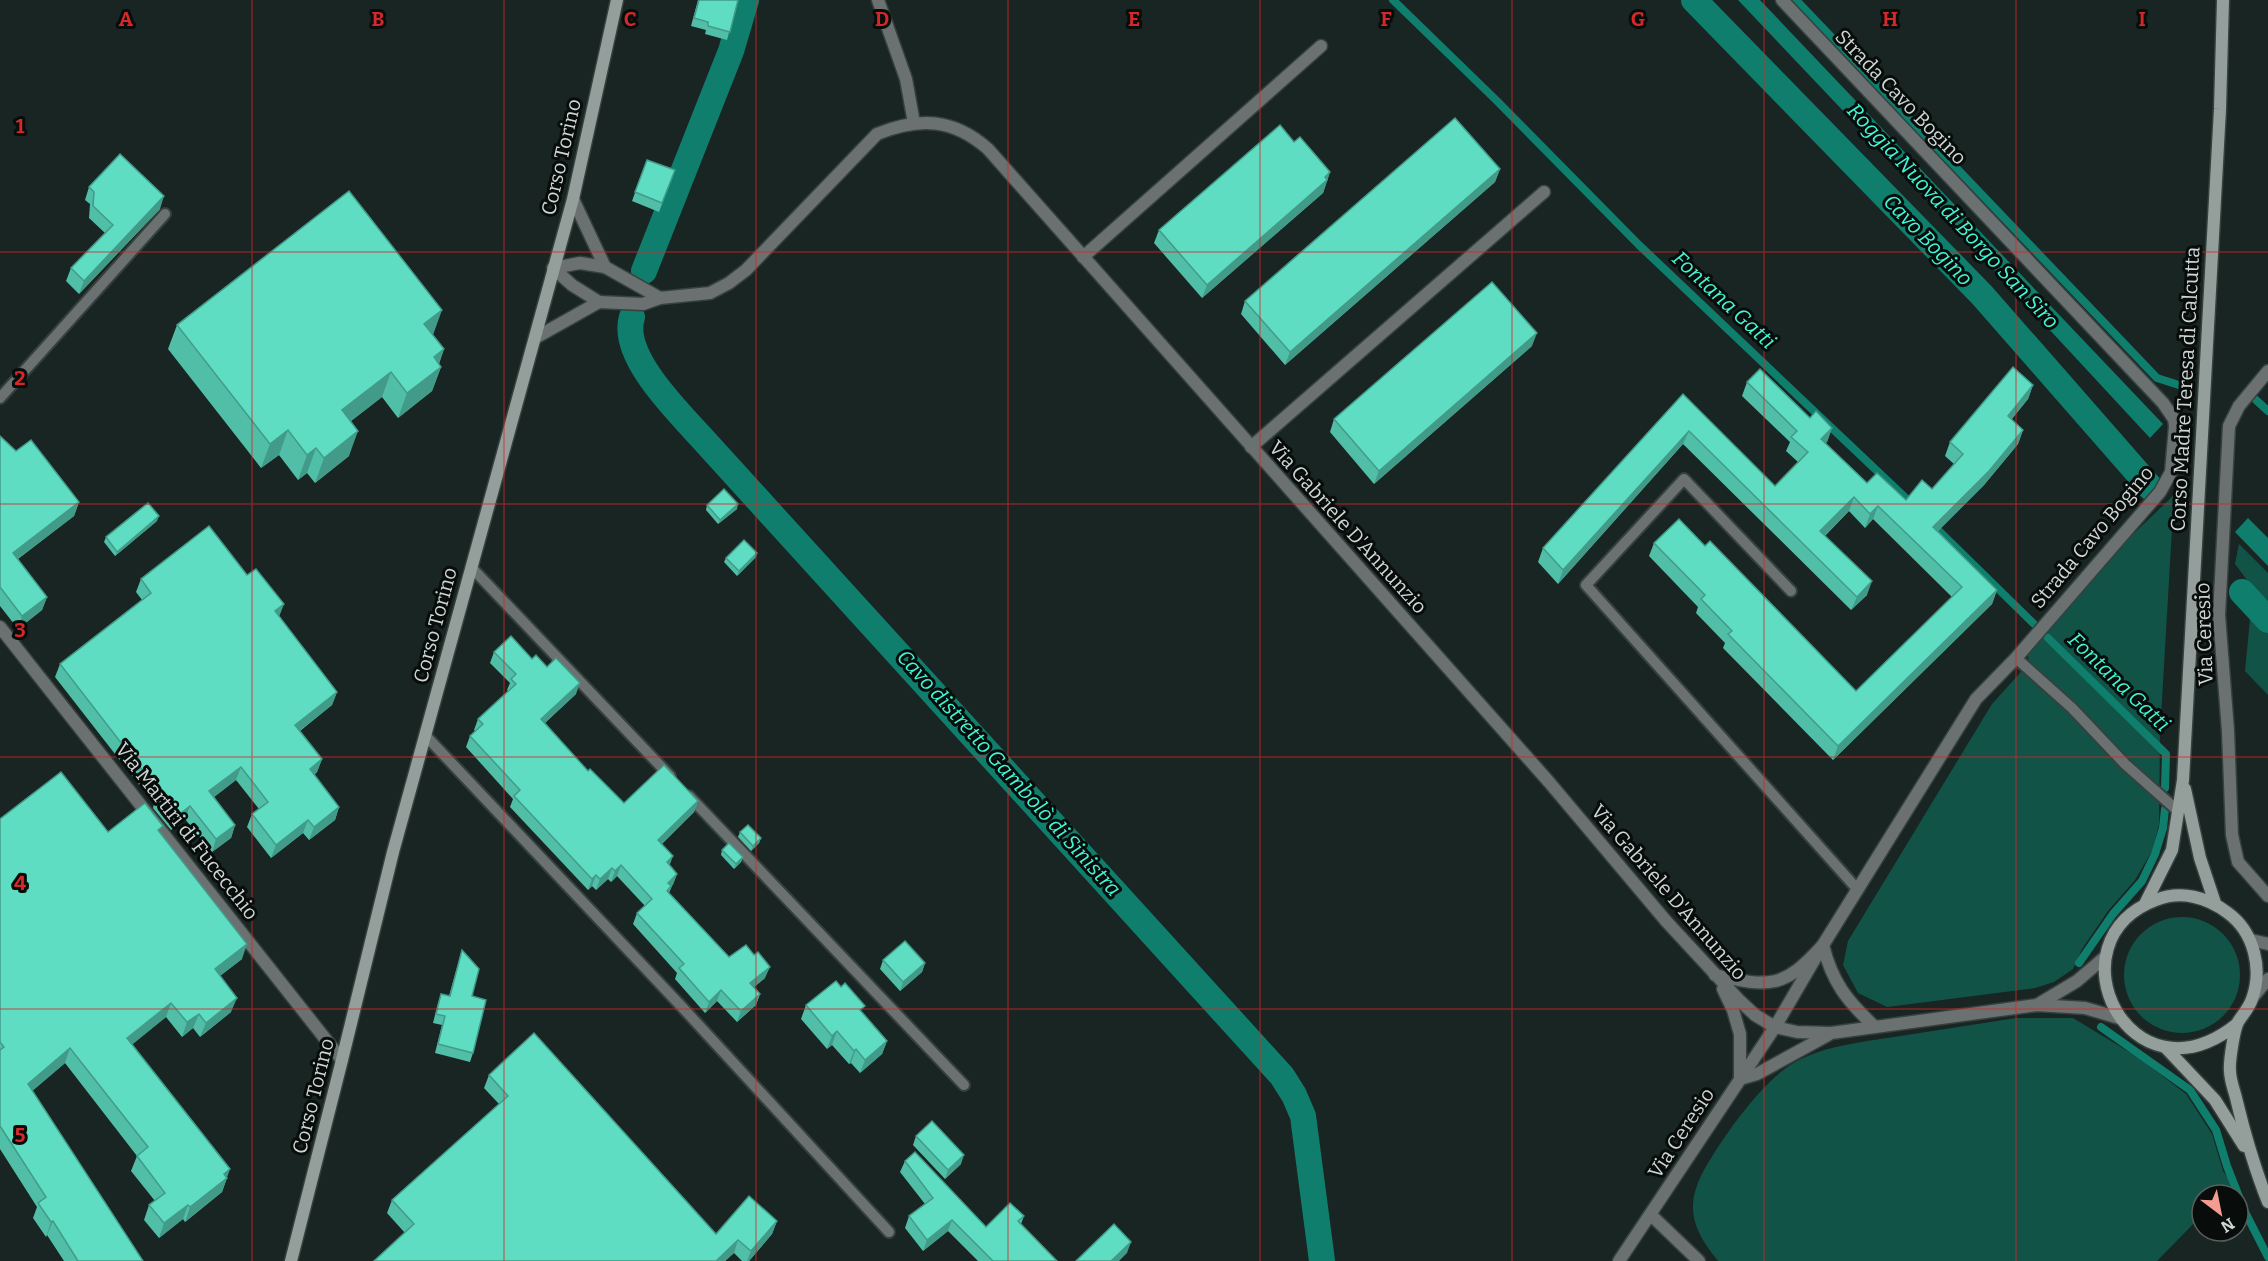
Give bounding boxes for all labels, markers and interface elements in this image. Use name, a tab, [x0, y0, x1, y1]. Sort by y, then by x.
text: A	[119, 7, 134, 31]
text: B	[372, 7, 385, 31]
text: C	[624, 7, 636, 31]
text: D	[875, 7, 889, 31]
text: E	[1128, 7, 1140, 31]
text: F	[1380, 7, 1392, 31]
text: G	[1631, 7, 1645, 31]
text: H	[1882, 7, 1898, 31]
text: I	[2138, 7, 2146, 31]
street label: Strada Cavo Bogino	[1830, 24, 1972, 170]
street label: Corso Torino	[536, 97, 586, 217]
water label: Roggia Nuova di Borgo San Siro	[1842, 98, 2064, 334]
text: 1	[16, 114, 25, 138]
water label: Cavo Bogino	[1878, 189, 1978, 291]
water label: Fontana Gatti	[1667, 246, 1781, 354]
street label: Corso Madre Teresa di Calcutta	[2166, 246, 2204, 532]
text: 2	[14, 366, 26, 390]
street label: Via Gabriele D'Annunzio	[1264, 435, 1432, 619]
street label: Strada Cavo Bogino	[2025, 461, 2159, 613]
street label: Corso Torino	[408, 565, 462, 685]
street label: Via Ceresio	[2190, 582, 2218, 686]
text: 3	[14, 618, 26, 642]
water label: Fontana Gatti	[2063, 627, 2175, 737]
water label: Cavo distretto Gambolò di Sinistra	[891, 644, 1127, 902]
street label: Via Martiri di Fucecchio	[110, 738, 264, 924]
street label: Via Gabriele D'Annunzio	[1586, 799, 1752, 985]
text: 4	[14, 871, 26, 895]
street label: Corso Torino	[287, 1036, 339, 1156]
street label: Via Ceresio	[1643, 1083, 1719, 1183]
text: 5	[15, 1123, 26, 1147]
north arrow	[2190, 1183, 2250, 1243]
text: N	[2217, 1214, 2238, 1237]

